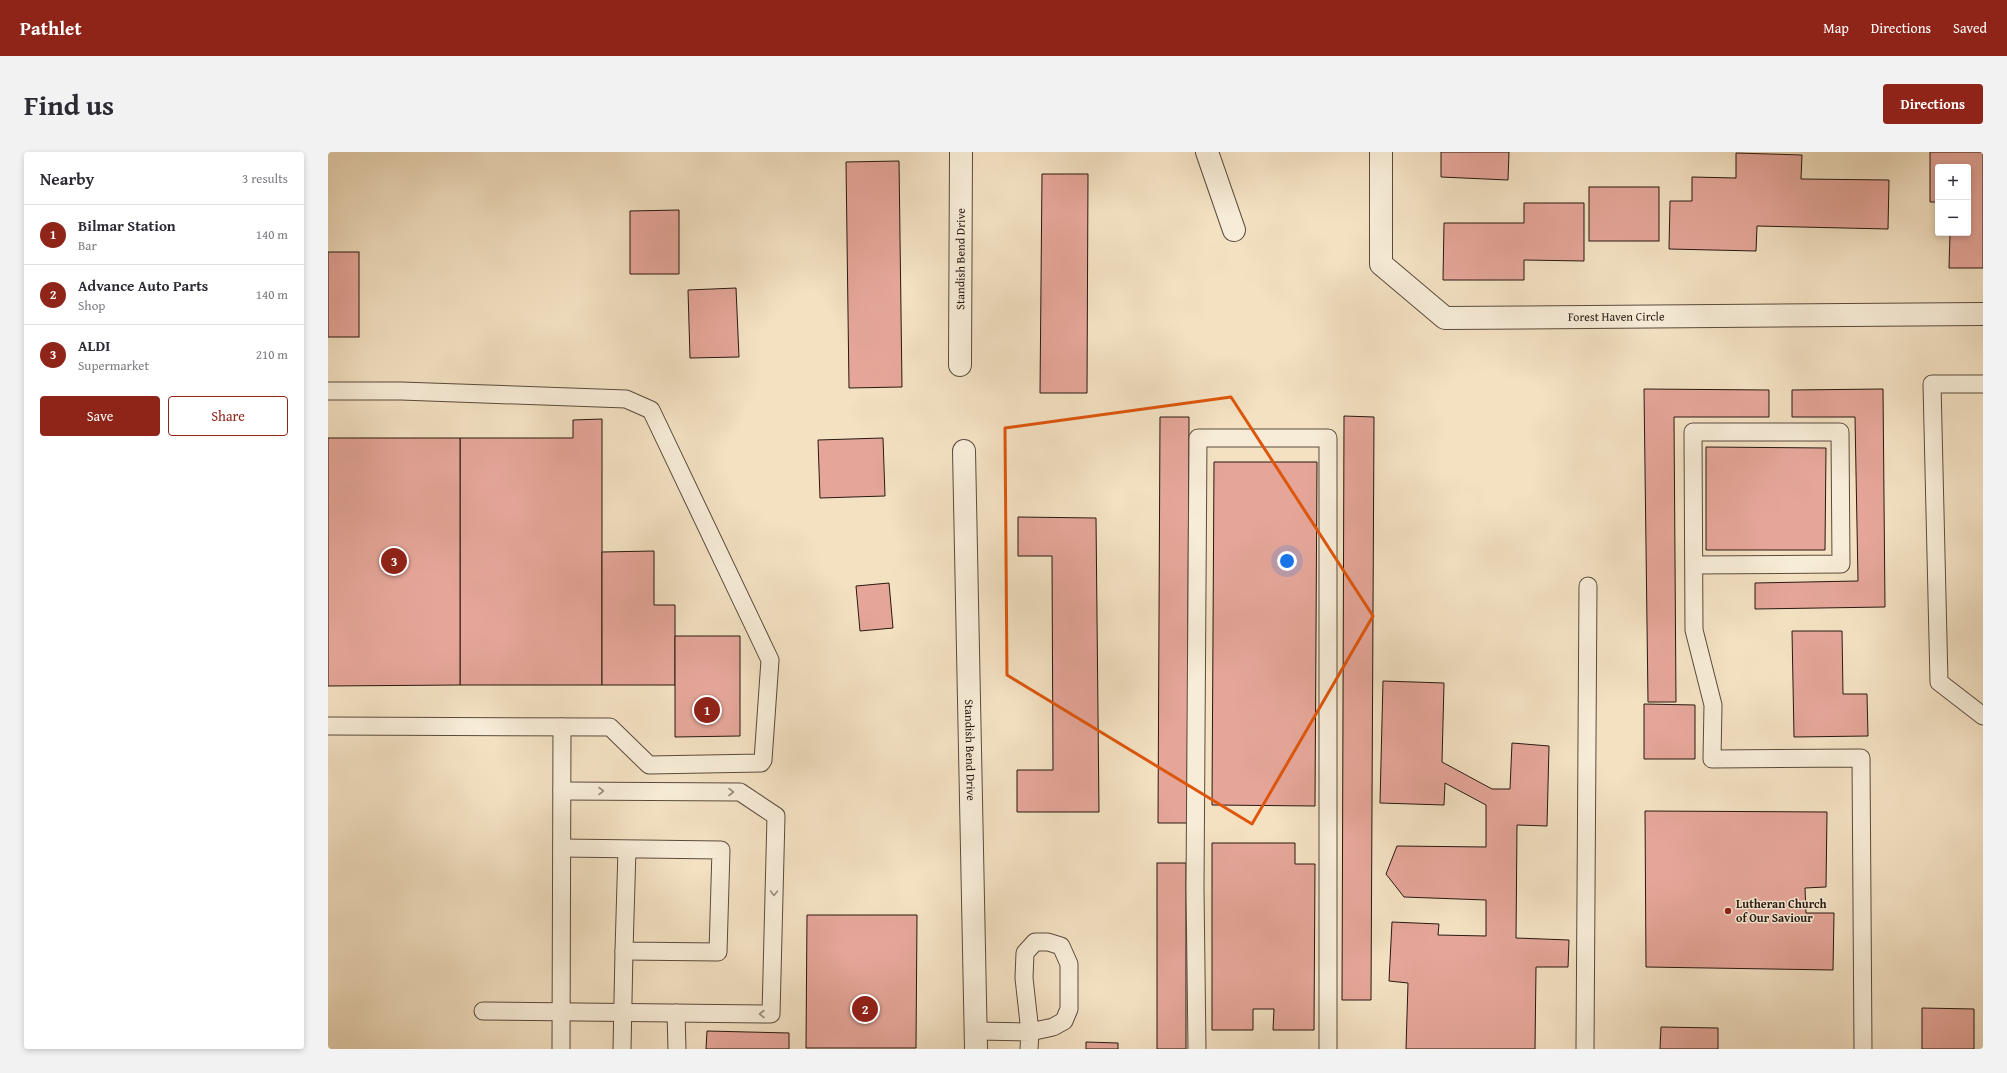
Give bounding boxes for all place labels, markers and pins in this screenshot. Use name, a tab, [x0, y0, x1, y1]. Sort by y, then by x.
pin: 3	[381, 546, 407, 576]
pin: 1	[694, 695, 720, 725]
place label: Lutheran Church of Our Saviour	[1736, 895, 1826, 926]
marker: Lutheran Church of Our Saviour	[1723, 906, 1733, 916]
pin: 2	[852, 994, 878, 1024]

